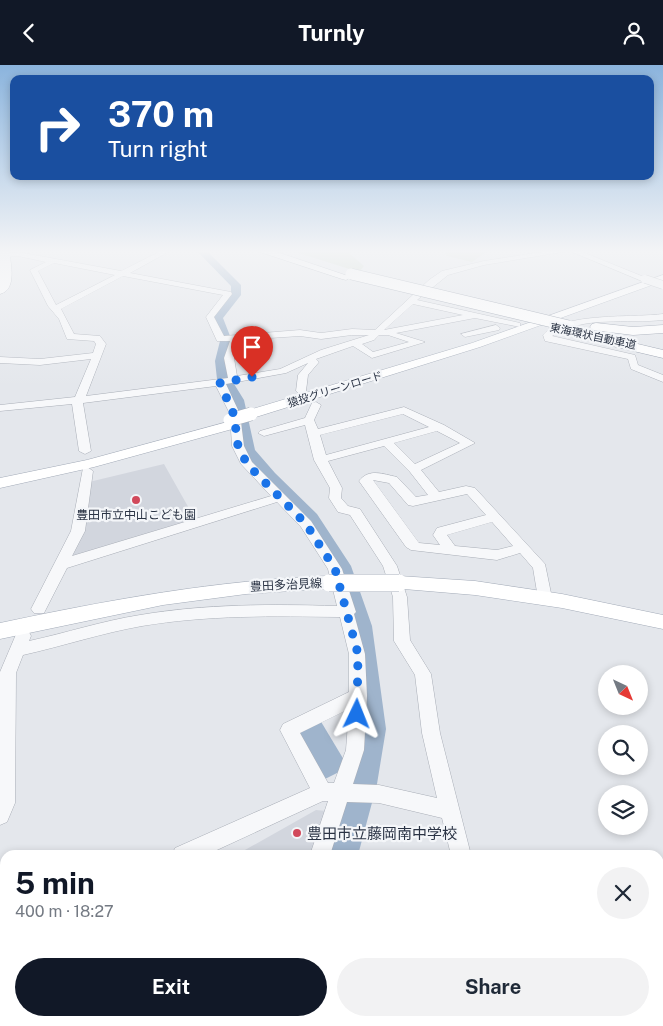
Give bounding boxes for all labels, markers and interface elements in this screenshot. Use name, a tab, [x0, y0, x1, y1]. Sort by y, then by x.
icon: back	[15, 19, 43, 47]
icon: person	[620, 19, 648, 47]
text: Turnly	[298, 20, 365, 46]
text: 370 m	[108, 94, 214, 135]
icon: right	[25, 95, 90, 160]
text: Turn right	[108, 136, 208, 162]
street label: 東海環状自動車道	[549, 321, 637, 351]
pin	[231, 326, 273, 377]
icon: arrive	[238, 333, 266, 361]
street label: 猿投グリーンロード	[286, 369, 384, 409]
marker: 豊田市立中山こども園	[130, 494, 142, 506]
place label: 豊田市立中山こども園	[76, 508, 196, 522]
street label: 豊田多治見線	[250, 576, 322, 594]
north arrow	[598, 665, 648, 715]
map controls	[598, 665, 648, 835]
position arrow	[330, 687, 382, 739]
button: search	[598, 725, 648, 775]
button: layers	[598, 785, 648, 835]
place label: 豊田市立藤岡南中学校	[307, 825, 457, 842]
marker: 豊田市立藤岡南中学校	[291, 827, 303, 839]
text: 5 min	[15, 865, 95, 901]
button: close	[597, 867, 649, 919]
text: 400 m · 18:27	[15, 902, 114, 921]
button: Exit	[15, 958, 327, 1016]
button: Share	[337, 958, 649, 1016]

